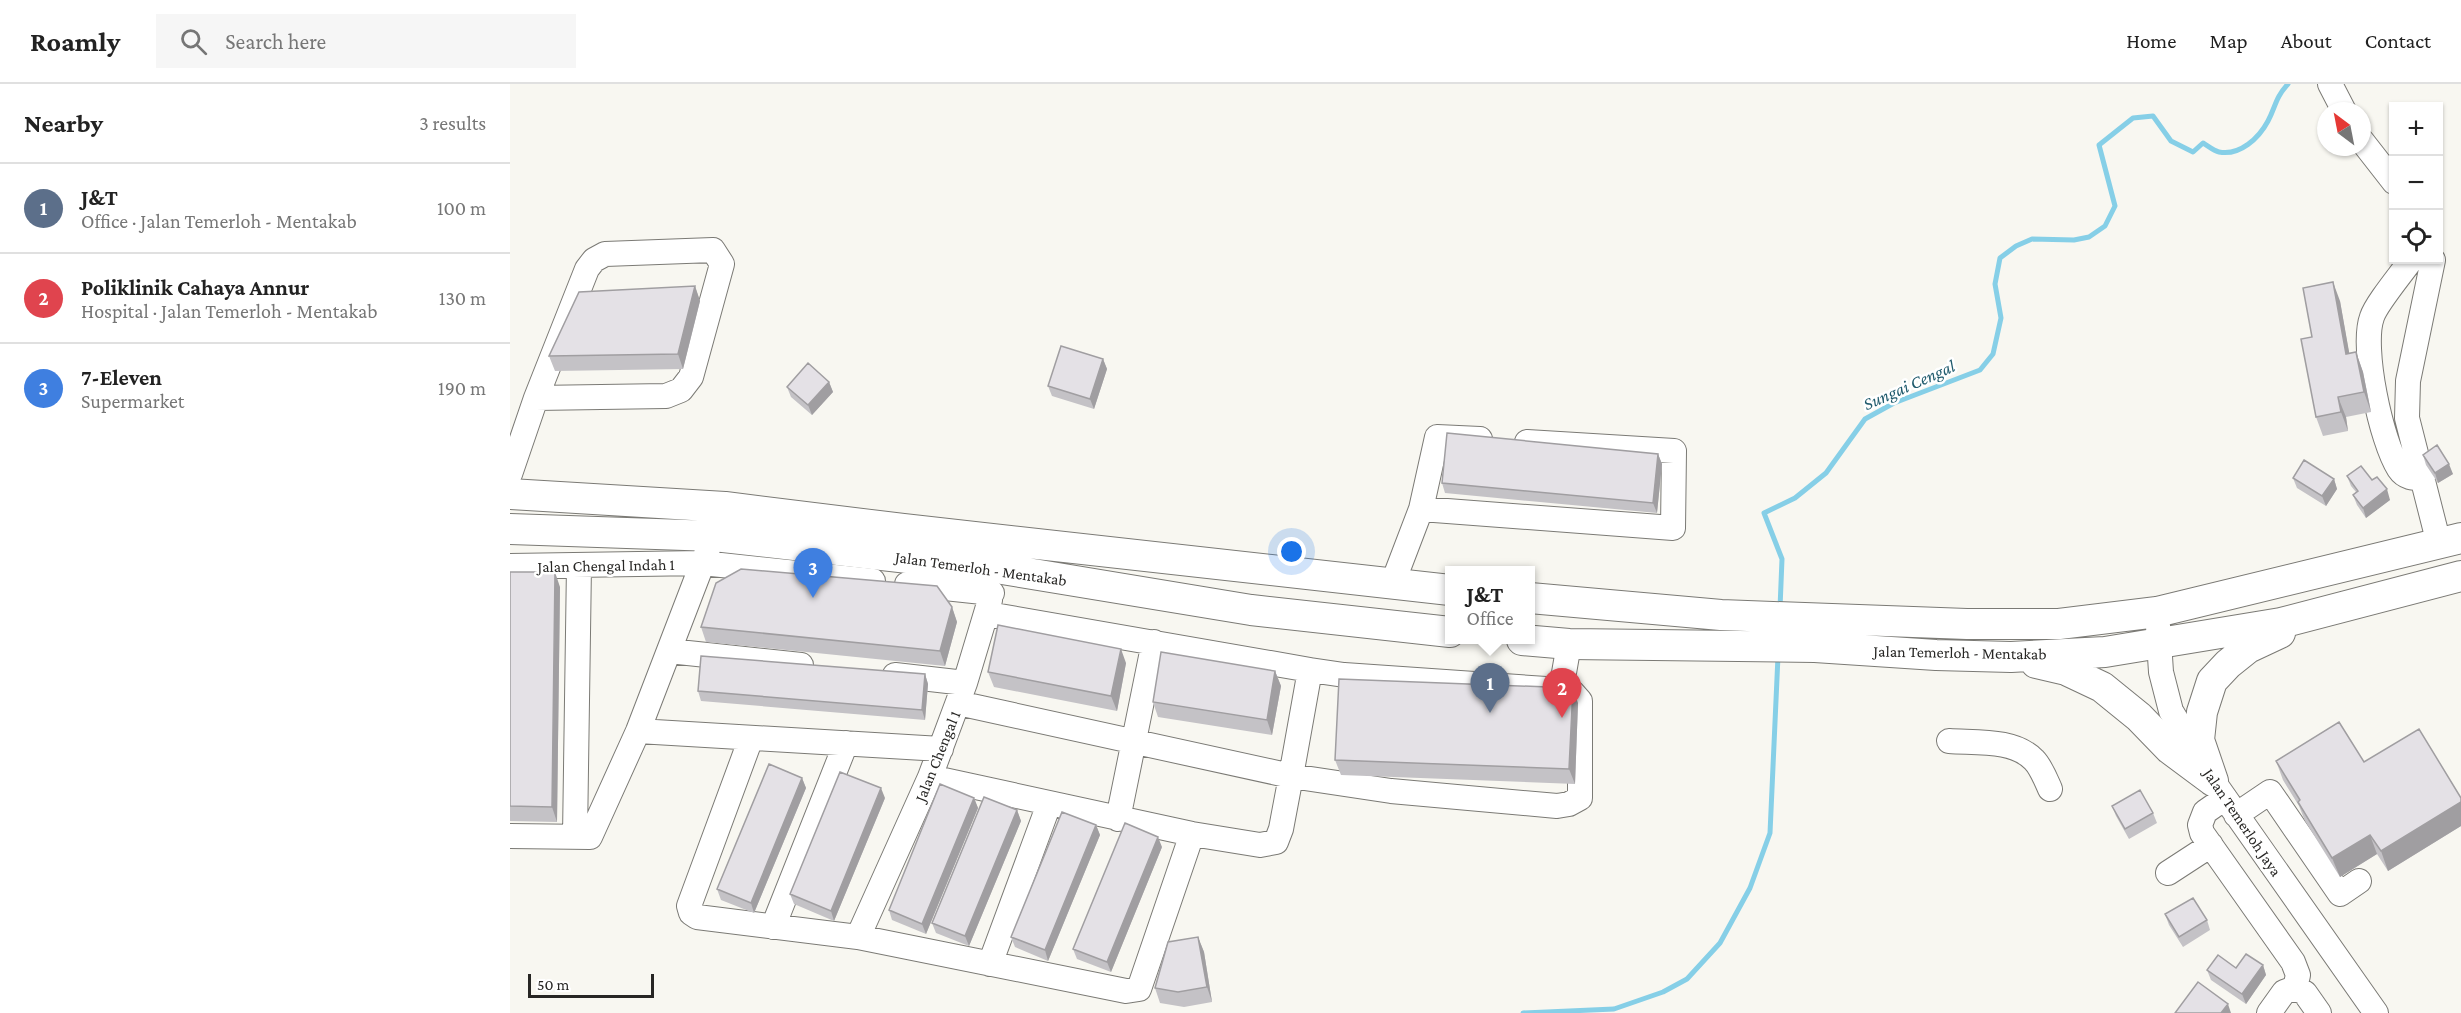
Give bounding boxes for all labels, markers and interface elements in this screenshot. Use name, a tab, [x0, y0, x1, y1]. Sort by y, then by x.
search box	[156, 14, 576, 68]
icon: search	[177, 25, 210, 58]
text: Roamly	[30, 26, 120, 57]
text: Search here	[225, 29, 326, 54]
text: Home	[2126, 29, 2176, 53]
text: Map	[2209, 29, 2248, 53]
text: About	[2281, 29, 2332, 53]
text: Contact	[2365, 29, 2431, 53]
north arrow	[2317, 102, 2371, 156]
map controls	[2389, 102, 2443, 264]
button: +	[2389, 102, 2443, 156]
text: Nearby	[24, 109, 103, 138]
text: 3 results	[419, 112, 486, 134]
button: −	[2389, 156, 2443, 210]
text: J&T	[81, 185, 118, 210]
text: 1	[40, 197, 47, 219]
text: 100 m	[437, 197, 486, 219]
text: Office · Jalan Temerloh - Mentakab	[81, 210, 357, 232]
button: locate	[2389, 210, 2443, 264]
text: Poliklinik Cahaya Annur	[81, 275, 309, 300]
text: 2	[38, 287, 49, 309]
text: 130 m	[439, 287, 486, 309]
text: Hospital · Jalan Temerloh - Mentakab	[81, 300, 377, 322]
water label: Sungai Cengal	[1860, 356, 1959, 414]
text: 7-Eleven	[81, 365, 162, 390]
text: 3	[39, 377, 48, 399]
text: 190 m	[438, 377, 486, 399]
text: Supermarket	[81, 390, 184, 412]
your location	[1277, 537, 1306, 566]
pin: 3	[794, 548, 832, 598]
street label: Jalan Temerloh - Mentakab	[892, 548, 1068, 590]
street label: Jalan Chengal Indah 1	[535, 556, 675, 576]
popup	[1445, 566, 1535, 644]
text: J&T	[1467, 582, 1504, 607]
text: Office	[1467, 607, 1514, 629]
street label: Jalan Temerloh - Mentakab	[1871, 642, 2047, 664]
pin: 1	[1470, 664, 1510, 713]
pin: 2	[1542, 668, 1582, 718]
street label: Jalan Chengal 1	[911, 708, 964, 806]
street label: Jalan Temerloh Jaya	[2198, 763, 2285, 880]
scale bar	[528, 971, 654, 998]
text: 50 m	[537, 976, 569, 993]

